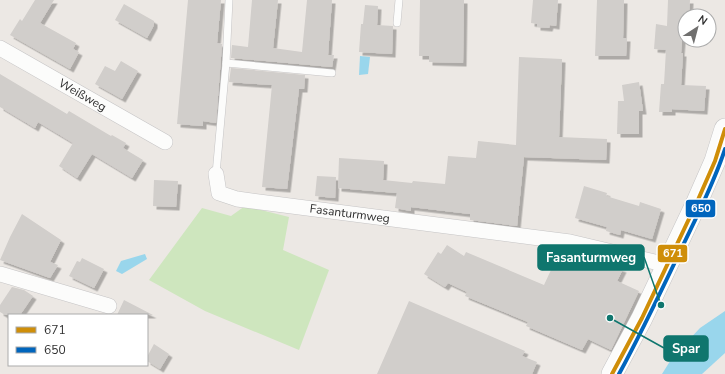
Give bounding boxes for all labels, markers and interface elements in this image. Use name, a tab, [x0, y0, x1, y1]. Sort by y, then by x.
north arrow	[677, 8, 717, 48]
text: N	[695, 12, 710, 29]
street label: Weißweg	[56, 75, 109, 115]
line badge: 650	[685, 199, 716, 218]
street label: Fasanturmweg	[309, 200, 391, 227]
text: 650	[691, 201, 711, 216]
line badge: 671	[657, 244, 688, 263]
callout: Fasanturmweg	[538, 245, 644, 270]
text: 671	[663, 246, 683, 261]
text: Fasanturmweg	[546, 249, 636, 267]
legend	[8, 314, 148, 366]
text: 671	[44, 322, 66, 338]
callout: Spar	[664, 336, 708, 361]
text: Spar	[672, 340, 701, 358]
text: 650	[44, 342, 66, 358]

